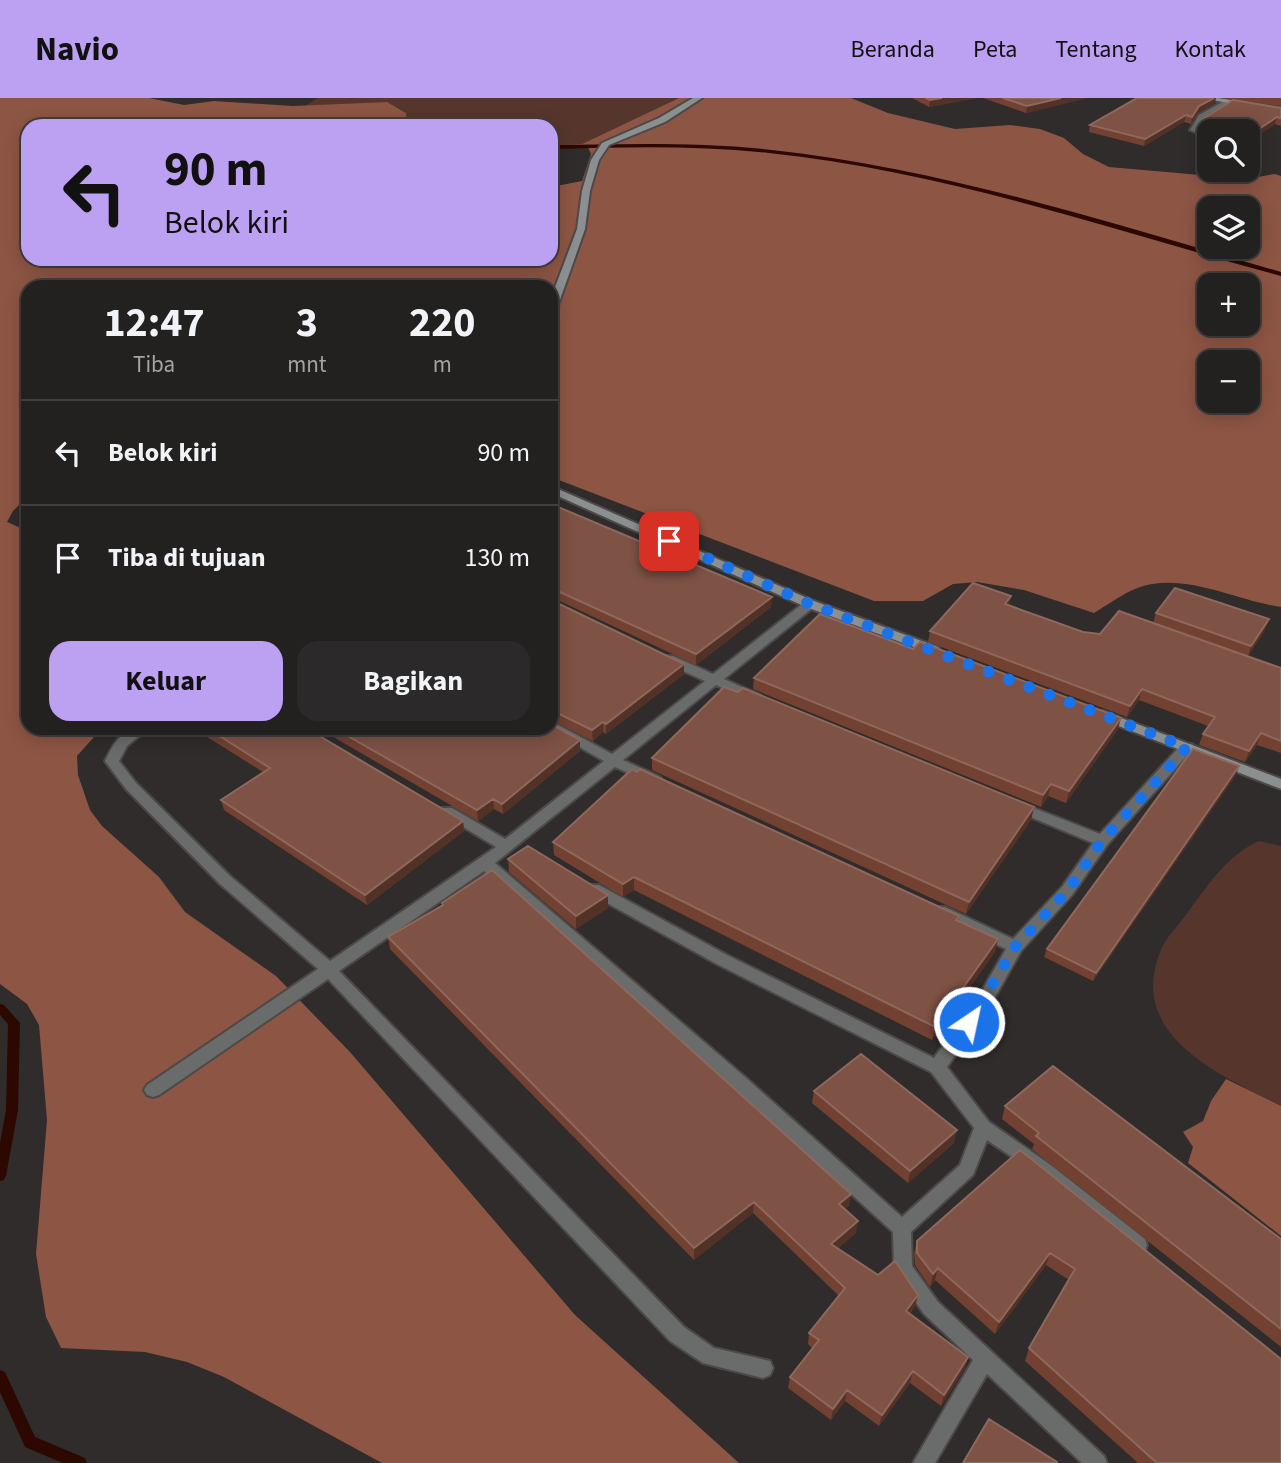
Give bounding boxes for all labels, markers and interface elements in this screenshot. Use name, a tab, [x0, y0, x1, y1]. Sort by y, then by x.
text: Navio	[35, 26, 119, 73]
text: Beranda	[851, 32, 935, 67]
text: Peta	[973, 32, 1017, 67]
text: Tentang	[1055, 32, 1137, 67]
text: Kontak	[1175, 32, 1246, 67]
map controls	[1197, 119, 1260, 413]
button: search	[1197, 119, 1260, 182]
text: 90 m	[164, 135, 268, 205]
icon: left	[49, 147, 140, 238]
button: layers	[1197, 196, 1260, 259]
text: Belok kiri	[164, 200, 289, 246]
button: +	[1197, 273, 1260, 336]
text: 12:47	[103, 293, 205, 353]
text: 3	[296, 293, 318, 353]
text: 220	[409, 293, 476, 353]
text: Tiba	[133, 348, 175, 381]
text: mnt	[287, 348, 327, 381]
text: m	[433, 348, 452, 381]
button: −	[1197, 350, 1260, 413]
icon: left	[49, 434, 87, 472]
text: Belok kiri	[108, 434, 217, 471]
text: 90 m	[477, 434, 530, 471]
pin	[639, 511, 699, 571]
icon: arrive	[650, 522, 688, 560]
icon: arrive	[49, 539, 87, 577]
text: Tiba di tujuan	[108, 539, 266, 576]
text: 130 m	[464, 539, 530, 576]
button: Keluar	[49, 641, 283, 721]
button: Bagikan	[297, 641, 530, 721]
position arrow	[932, 985, 1006, 1059]

